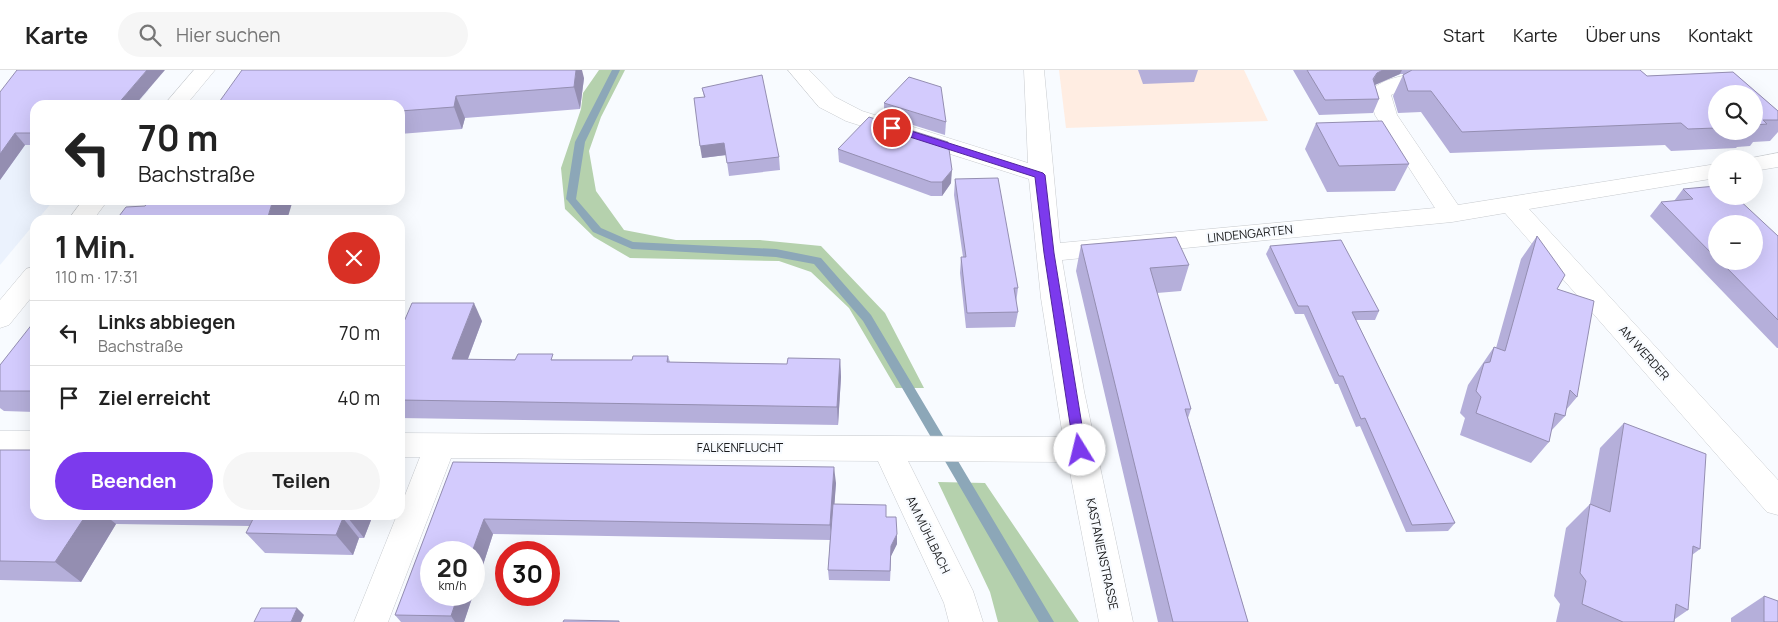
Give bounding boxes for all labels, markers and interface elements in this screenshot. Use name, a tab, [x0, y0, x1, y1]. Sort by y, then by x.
search box	[118, 12, 468, 57]
text: Karte	[25, 18, 88, 51]
icon: search	[136, 21, 164, 49]
text: Hier suchen	[176, 22, 280, 48]
text: Start	[1443, 23, 1485, 47]
text: Karte	[1513, 23, 1558, 47]
text: Über uns	[1586, 23, 1660, 47]
text: Kontakt	[1688, 23, 1753, 47]
map controls	[1708, 85, 1763, 270]
button: search	[1708, 85, 1763, 140]
pin	[871, 107, 913, 149]
text: 70 m	[138, 114, 218, 162]
icon: arrive	[878, 114, 906, 142]
icon: left	[55, 120, 120, 185]
button: +	[1708, 150, 1763, 205]
text: Bachstraße	[138, 159, 255, 189]
button: −	[1708, 215, 1763, 270]
street label: LINDENGARTEN	[1206, 221, 1294, 246]
text: 1 Min.	[55, 226, 136, 267]
button: close	[328, 232, 380, 284]
text: 110 m · 17:31	[55, 266, 138, 288]
text: Links abbiegen	[98, 309, 235, 335]
icon: left	[55, 319, 83, 347]
text: 70 m	[339, 320, 380, 346]
street label: AM WERDER	[1615, 322, 1674, 384]
text: Bachstraße	[98, 335, 183, 357]
icon: arrive	[55, 384, 83, 412]
text: Ziel erreicht	[98, 385, 211, 411]
text: 40 m	[337, 385, 380, 411]
position arrow	[1053, 423, 1105, 475]
street label: FALKENFLUCHT	[697, 439, 784, 456]
button: Beenden	[55, 452, 213, 510]
button: Teilen	[223, 452, 380, 510]
street label: AM MÜHLBACH	[902, 493, 955, 576]
street label: KASTANIENSTRASSE	[1082, 496, 1123, 611]
speed limit sign: 30	[495, 541, 560, 606]
text: 20	[437, 550, 468, 585]
text: km/h	[439, 577, 466, 594]

